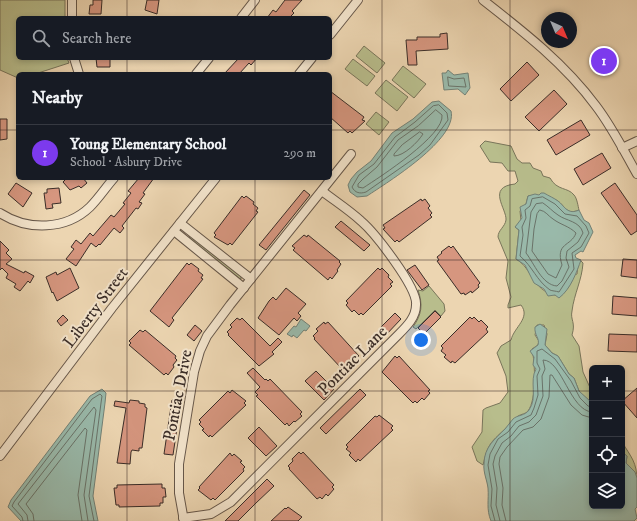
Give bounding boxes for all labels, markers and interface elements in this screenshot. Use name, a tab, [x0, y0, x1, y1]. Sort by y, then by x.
north arrow	[541, 12, 577, 48]
search box	[16, 16, 332, 60]
icon: search	[30, 27, 52, 49]
text: Search here	[62, 29, 131, 48]
pin: 1	[591, 46, 617, 76]
text: Nearby	[32, 87, 82, 109]
text: Young Elementary School	[70, 135, 226, 154]
text: 1	[43, 145, 47, 161]
text: 290 m	[284, 145, 316, 161]
text: School · Asbury Drive	[70, 154, 182, 170]
street label: Liberty Street	[58, 262, 134, 352]
street label: Pontiac Lane	[313, 321, 392, 400]
your location	[411, 330, 431, 350]
street label: Pontiac Drive	[158, 348, 198, 443]
map controls	[589, 365, 625, 509]
button: +	[589, 365, 625, 401]
button: −	[589, 401, 625, 437]
button: locate	[589, 437, 625, 473]
button: layers	[589, 473, 625, 509]

